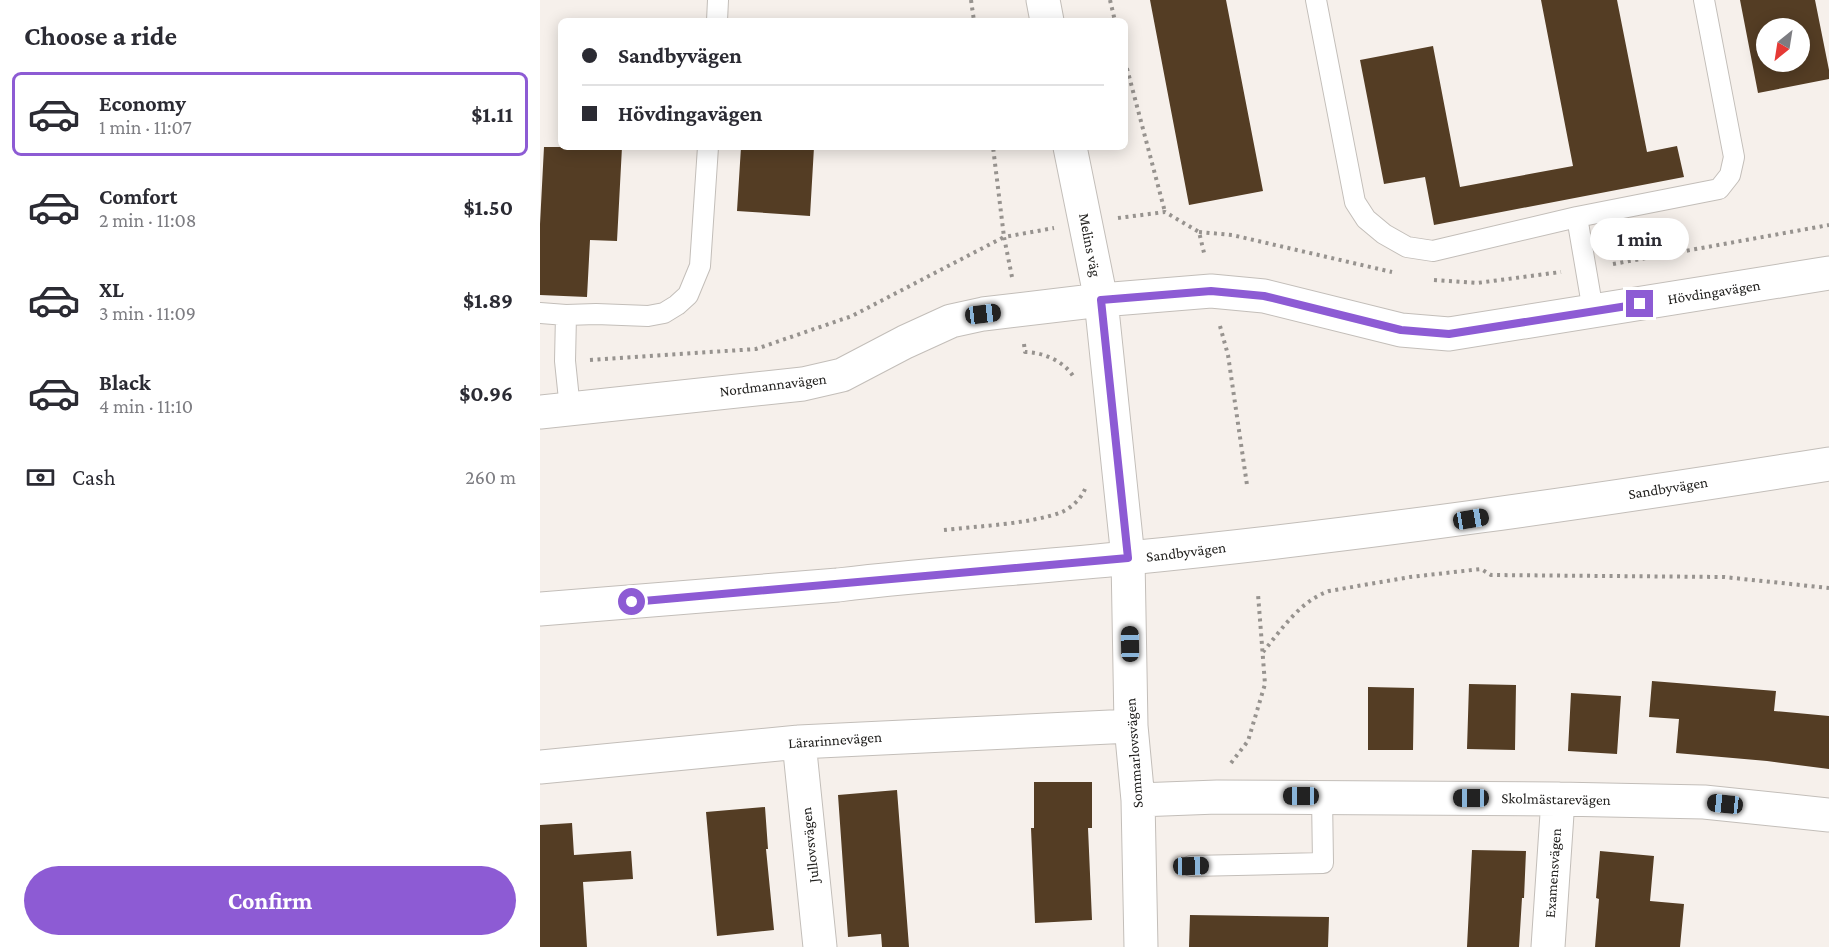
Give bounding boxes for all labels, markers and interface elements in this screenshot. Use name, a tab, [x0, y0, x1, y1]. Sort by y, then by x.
north arrow	[1756, 18, 1810, 72]
map controls	[1756, 18, 1810, 72]
text: Choose a ride	[24, 21, 177, 51]
text: Sandbyvägen	[618, 43, 742, 68]
icon: car	[27, 87, 81, 141]
text: Economy	[99, 91, 186, 116]
text: Hövdingavägen	[618, 101, 762, 126]
text: $1.11	[471, 102, 513, 127]
text: 1 min · 11:07	[99, 116, 192, 138]
icon: car	[27, 180, 81, 234]
text: Comfort	[99, 184, 177, 209]
text: $1.50	[464, 195, 513, 220]
text: 2 min · 11:08	[99, 209, 197, 231]
street label: Melins väg	[1075, 212, 1104, 278]
callout: 1 min	[1590, 217, 1690, 259]
text: 1 min	[1617, 228, 1662, 250]
icon: car	[27, 273, 81, 327]
text: XL	[99, 277, 124, 302]
street label: Hövdingavägen	[1667, 277, 1762, 308]
text: $1.89	[463, 288, 513, 313]
route end	[1626, 290, 1653, 317]
text: 3 min · 11:09	[99, 302, 196, 324]
car	[964, 303, 1002, 325]
icon: car	[27, 366, 81, 420]
text: Black	[99, 370, 151, 395]
street label: Nordmannavägen	[719, 370, 828, 400]
text: $0.96	[459, 381, 513, 406]
text: 4 min · 11:10	[99, 395, 193, 417]
icon: cash	[24, 461, 57, 494]
text: Cash	[72, 465, 116, 490]
text: 260 m	[465, 466, 516, 488]
street label: Sandbyvägen	[1627, 474, 1709, 503]
car	[1452, 507, 1490, 531]
street label: Sandbyvägen	[1145, 539, 1227, 566]
route start	[618, 588, 645, 615]
car	[1121, 626, 1139, 662]
street label: Sommarlovsvägen	[1122, 697, 1147, 809]
street label: Lärarinnevägen	[788, 729, 882, 752]
car	[1283, 787, 1319, 805]
car	[1453, 789, 1489, 807]
street label: Skolmästarevägen	[1501, 790, 1611, 809]
car	[1706, 793, 1744, 815]
street label: Jullovsvägen	[798, 806, 823, 886]
street label: Examensvägen	[1542, 828, 1565, 918]
car	[1173, 857, 1209, 875]
button: Confirm	[24, 866, 516, 935]

